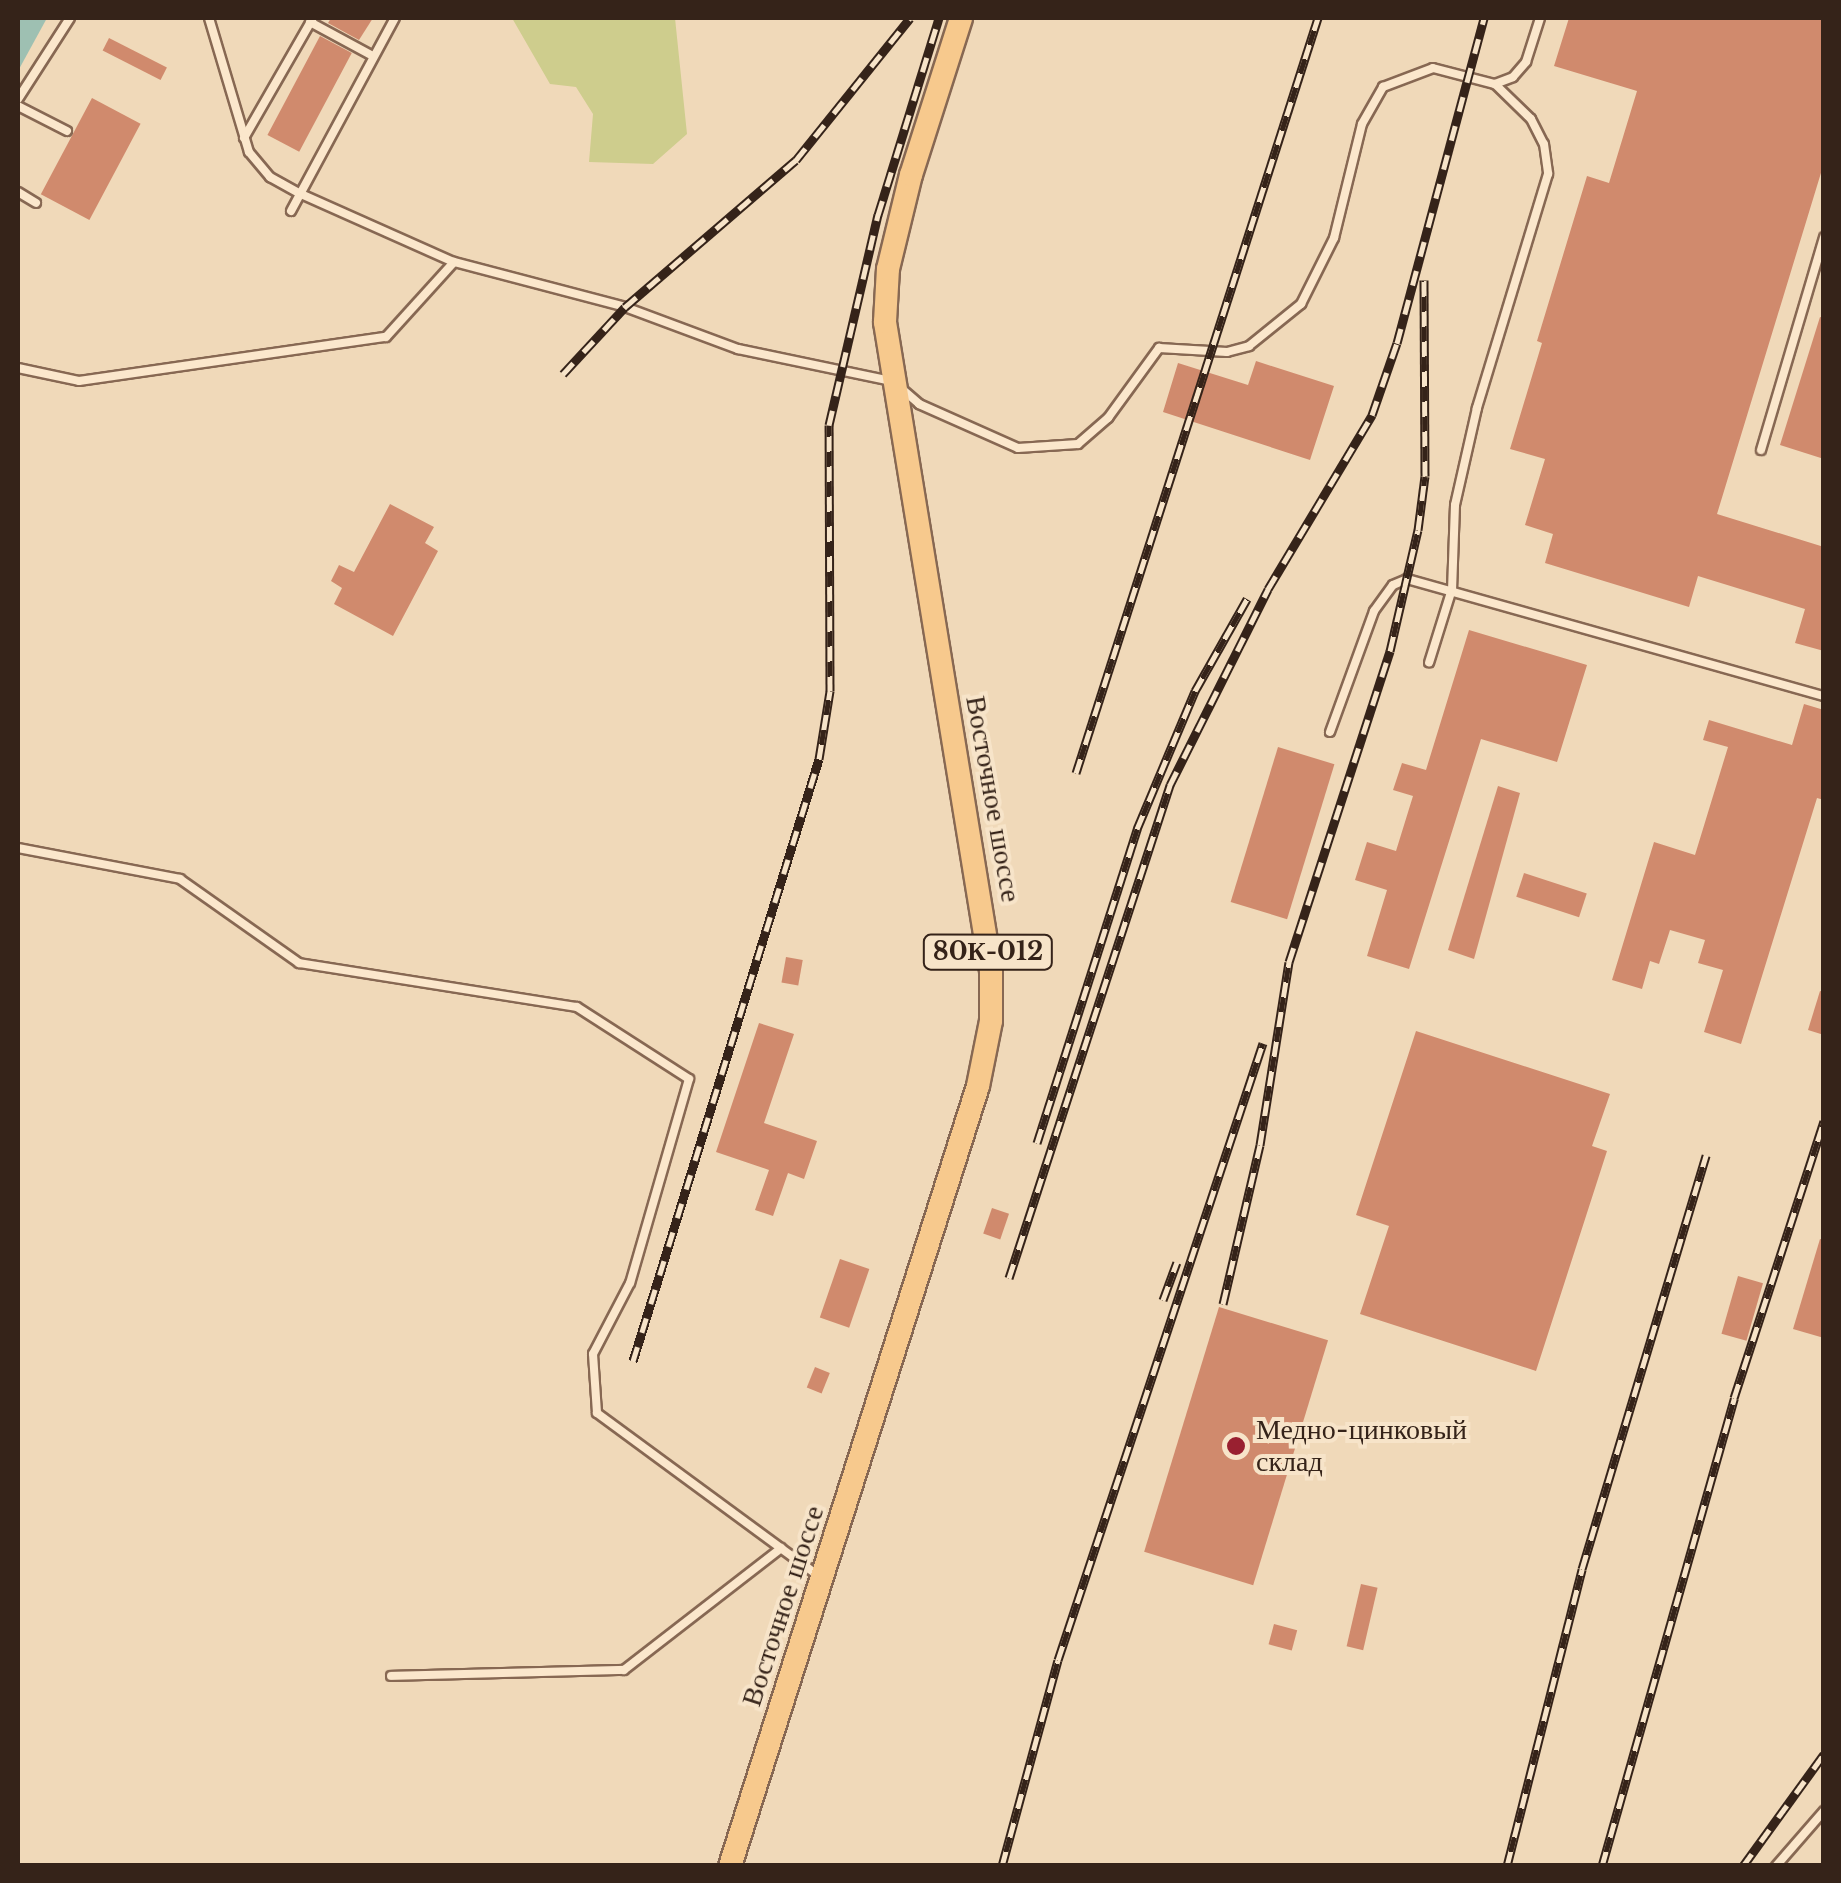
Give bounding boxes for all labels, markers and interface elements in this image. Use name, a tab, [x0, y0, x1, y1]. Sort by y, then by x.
street label: Восточное шоссе	[958, 693, 1028, 905]
road number: 80К-012	[920, 932, 1056, 972]
place label: Медно-цинковый склад	[1256, 1413, 1467, 1479]
marker: Медно-цинковый склад	[1225, 1435, 1247, 1457]
street label: Восточное шоссе	[735, 1502, 831, 1710]

